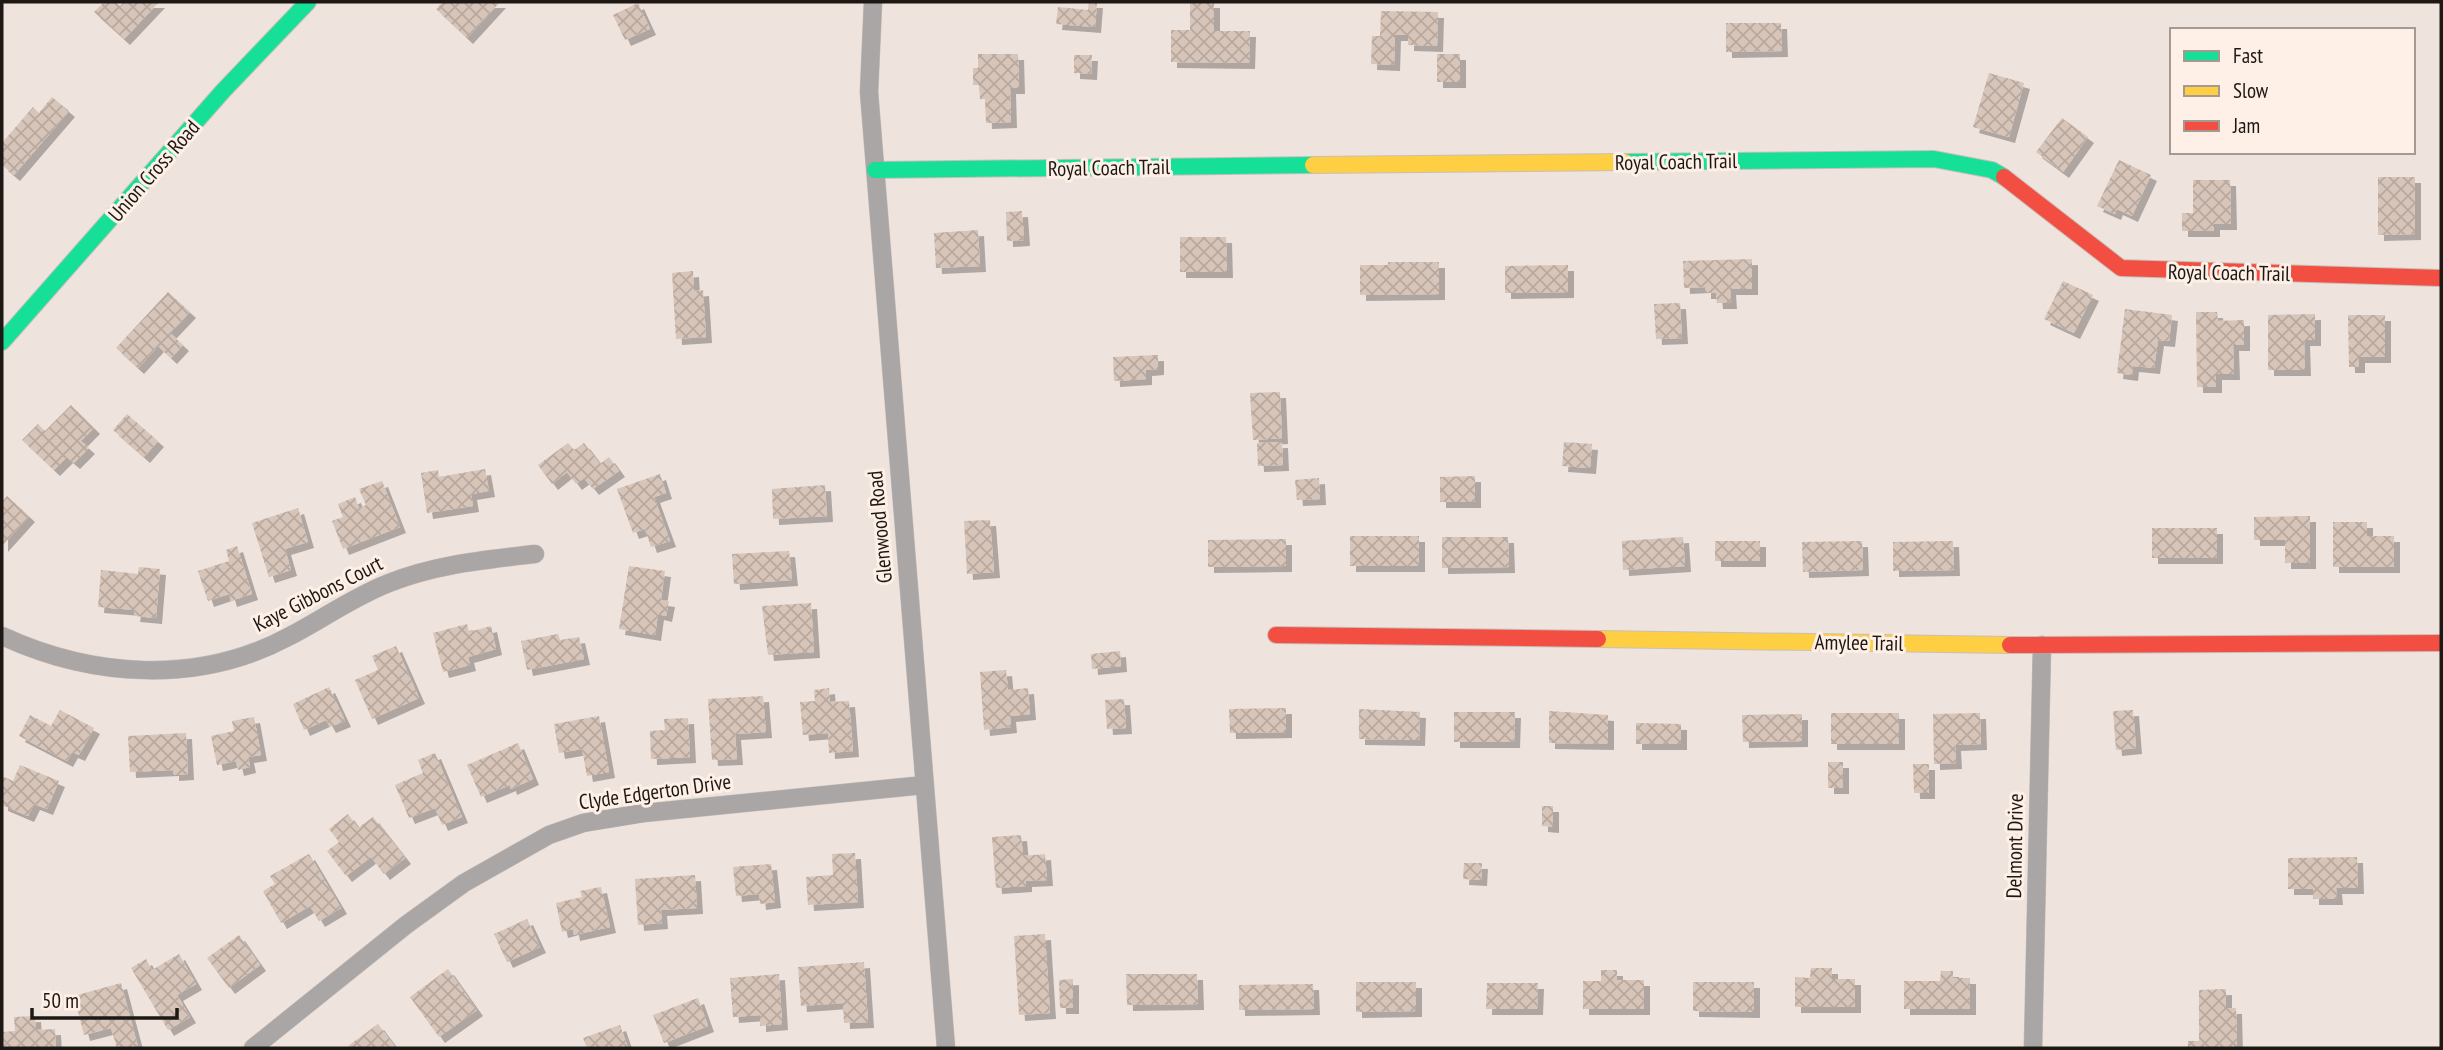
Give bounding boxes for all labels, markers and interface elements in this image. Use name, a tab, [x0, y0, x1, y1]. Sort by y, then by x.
legend	[2170, 28, 2415, 154]
text: Fast	[2233, 42, 2263, 69]
text: Slow	[2233, 77, 2269, 104]
text: Jam	[2232, 112, 2260, 139]
street label: Union Cross Road	[102, 114, 205, 227]
street label: Royal Coach Trail	[1615, 147, 1737, 176]
street label: Royal Coach Trail	[1048, 153, 1170, 182]
street label: Royal Coach Trail	[2168, 258, 2290, 287]
street label: Glenwood Road	[861, 470, 898, 584]
street label: Kaye Gibbons Court	[249, 549, 387, 638]
street label: Amylee Trail	[1814, 628, 1904, 657]
street label: Clyde Edgerton Drive	[577, 767, 733, 816]
street label: Delmont Drive	[2000, 793, 2029, 899]
scale bar	[32, 976, 177, 1020]
text: 50 m	[42, 987, 79, 1014]

